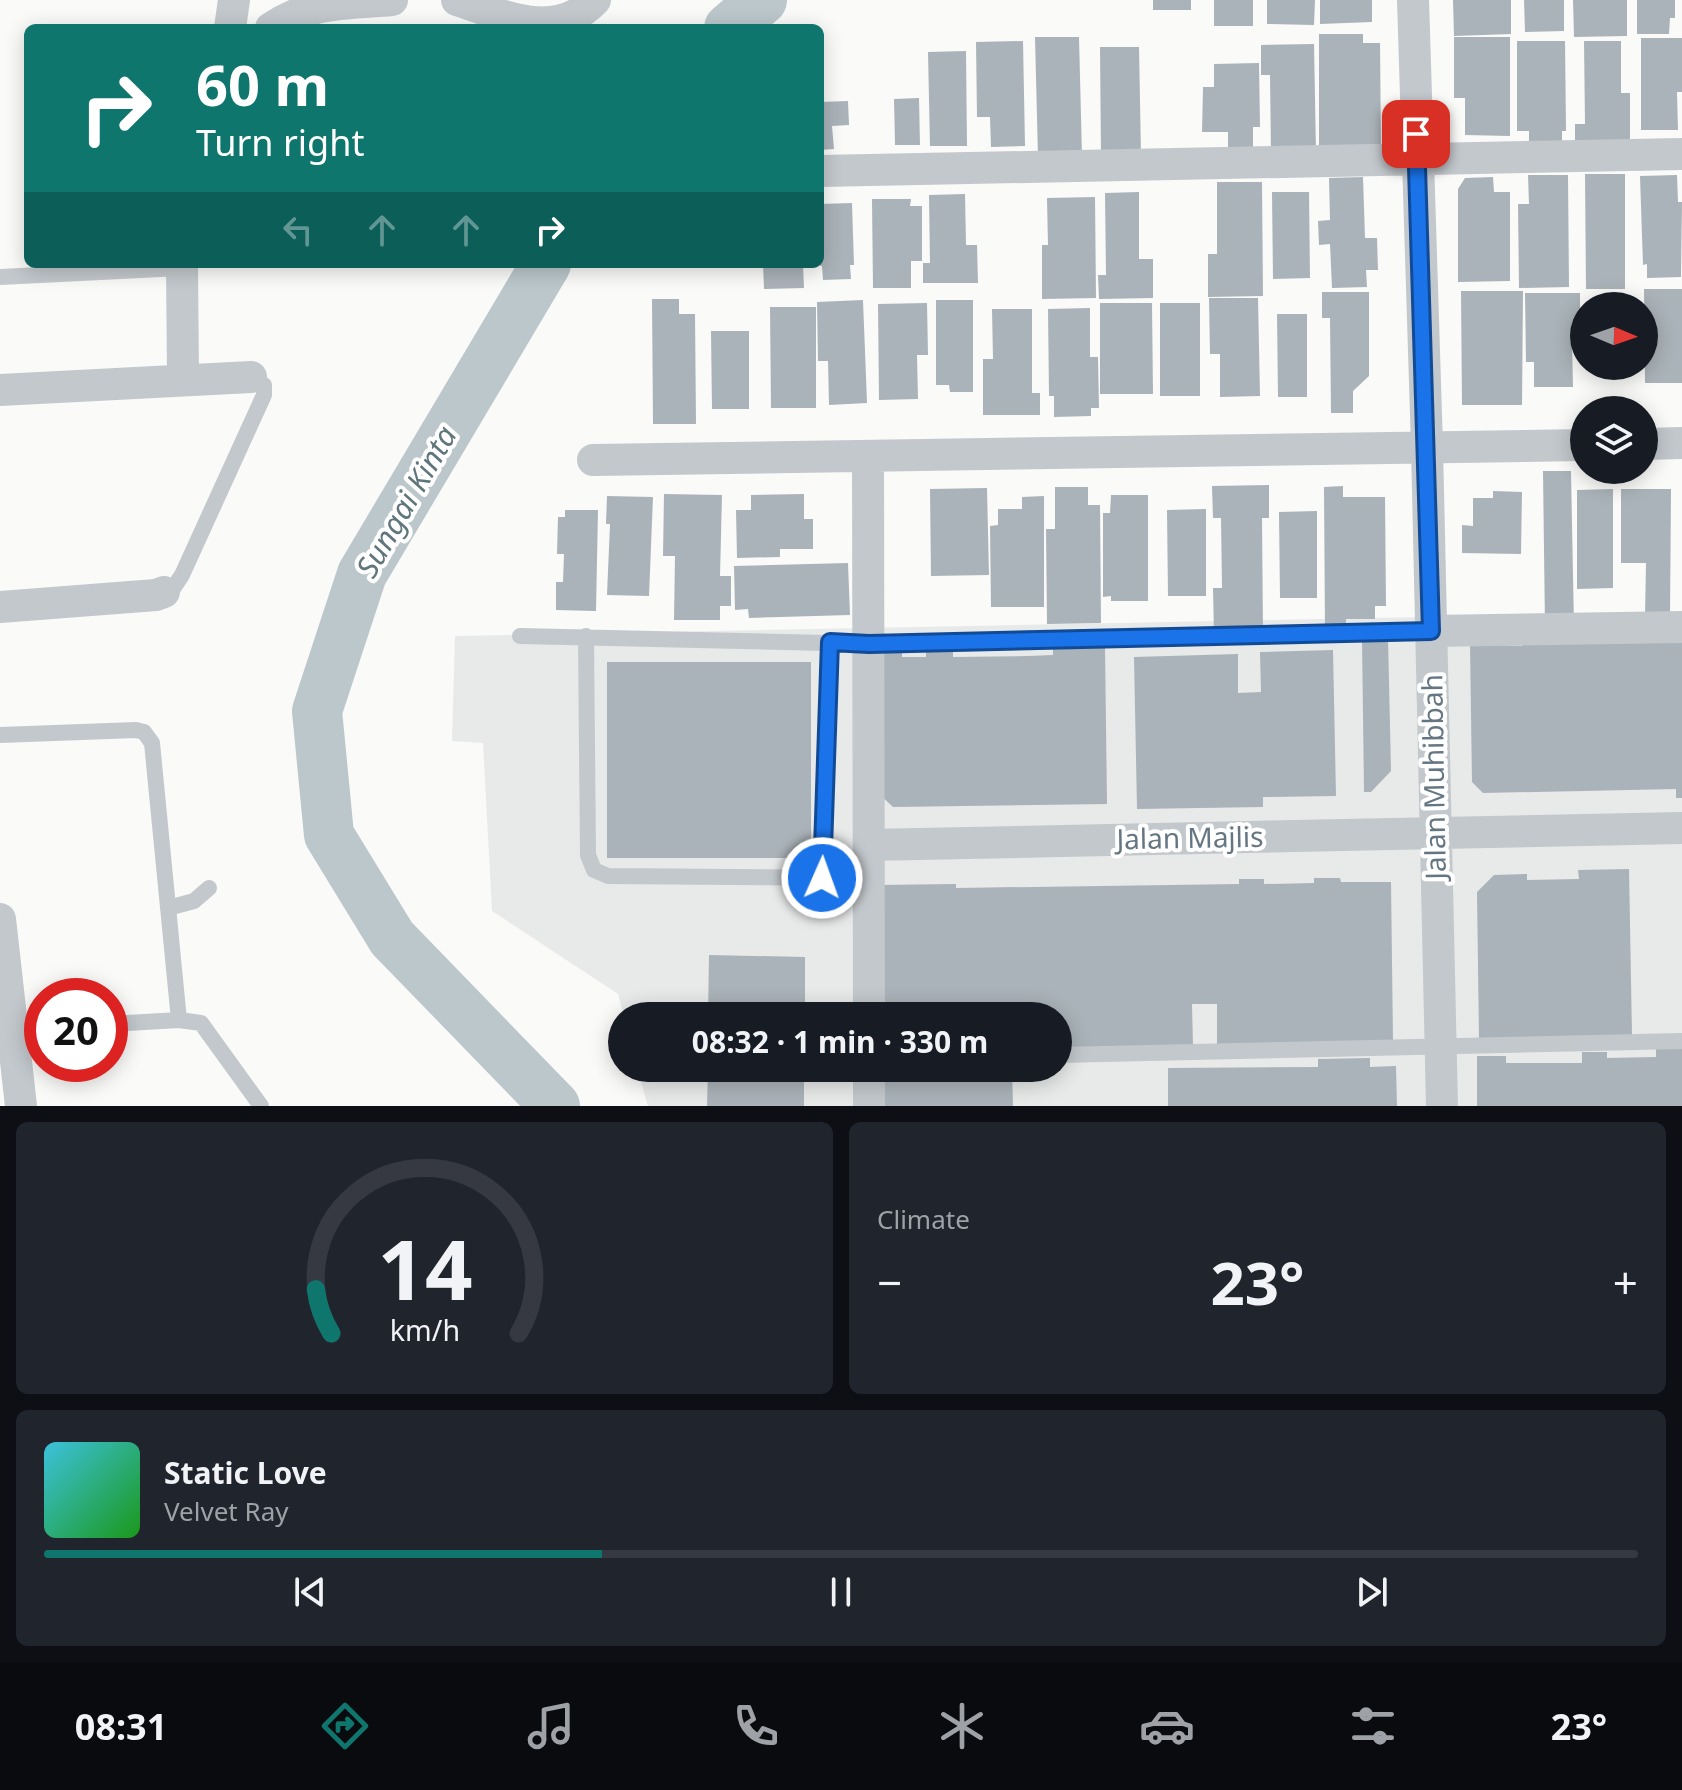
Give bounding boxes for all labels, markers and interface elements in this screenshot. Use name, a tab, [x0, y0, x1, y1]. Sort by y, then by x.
text: 60 m	[196, 46, 329, 122]
icon: right	[64, 56, 168, 160]
pin	[1382, 100, 1450, 168]
icon: arrive	[1394, 112, 1438, 156]
text: Turn right	[196, 118, 364, 167]
icon: left	[276, 208, 320, 252]
icon: ahead	[360, 208, 404, 252]
icon: ahead	[444, 208, 488, 252]
icon: right	[528, 208, 572, 252]
north arrow	[1570, 292, 1658, 380]
map controls	[1570, 292, 1658, 484]
button: layers	[1570, 396, 1658, 484]
water label: Sungai Kinta	[346, 418, 466, 585]
street label: Jalan Muhibbah	[1412, 674, 1454, 883]
street label: Jalan Majlis	[1113, 817, 1264, 857]
position arrow	[780, 836, 864, 920]
speed limit sign: 20	[24, 978, 128, 1082]
text: 08:32 · 1 min · 330 m	[692, 1021, 988, 1062]
text: Climate	[877, 1201, 970, 1237]
text: 14	[377, 1211, 472, 1324]
text: 23°	[1210, 1241, 1305, 1323]
text: −	[877, 1252, 902, 1312]
text: +	[1613, 1252, 1638, 1312]
text: km/h	[389, 1310, 460, 1349]
text: Static Love	[164, 1452, 327, 1493]
text: Velvet Ray	[164, 1493, 289, 1529]
icon: previous	[288, 1570, 332, 1614]
icon: pause	[819, 1570, 863, 1614]
icon: next	[1350, 1570, 1394, 1614]
icon: directions	[317, 1698, 373, 1754]
icon: music	[523, 1698, 579, 1754]
icon: phone	[728, 1698, 784, 1754]
icon: climate	[934, 1698, 990, 1754]
icon: car	[1139, 1698, 1195, 1754]
icon: filters	[1345, 1698, 1401, 1754]
text: 08:31	[75, 1702, 167, 1751]
text: 23°	[1551, 1702, 1607, 1751]

